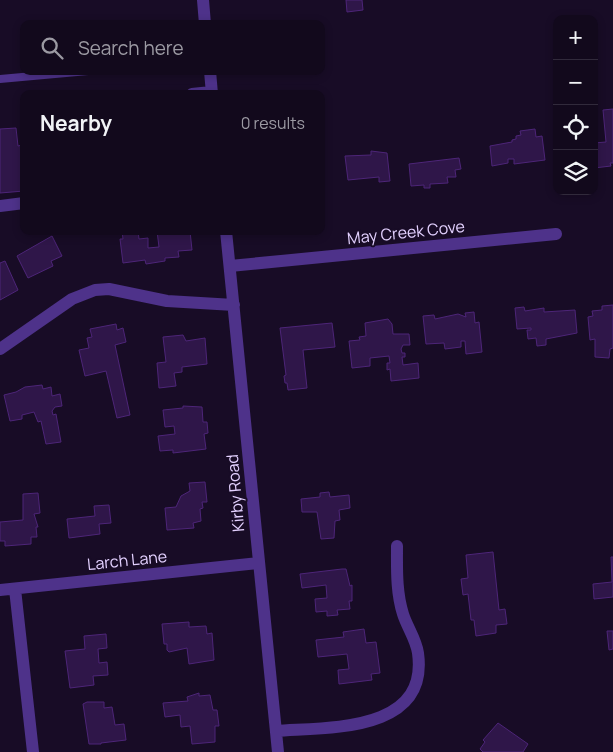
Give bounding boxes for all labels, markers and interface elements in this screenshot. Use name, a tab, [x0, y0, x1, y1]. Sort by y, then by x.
map controls	[553, 15, 598, 195]
button: +	[553, 15, 598, 60]
search box	[20, 20, 325, 75]
icon: search	[38, 34, 66, 62]
text: Search here	[78, 35, 184, 61]
button: −	[553, 60, 598, 105]
button: locate	[553, 105, 598, 150]
text: Nearby	[40, 109, 112, 137]
text: 0 results	[241, 112, 305, 134]
button: layers	[553, 150, 598, 195]
street label: May Creek Cove	[346, 215, 466, 249]
street label: Kirby Road	[221, 453, 249, 533]
street label: Larch Lane	[86, 545, 168, 575]

